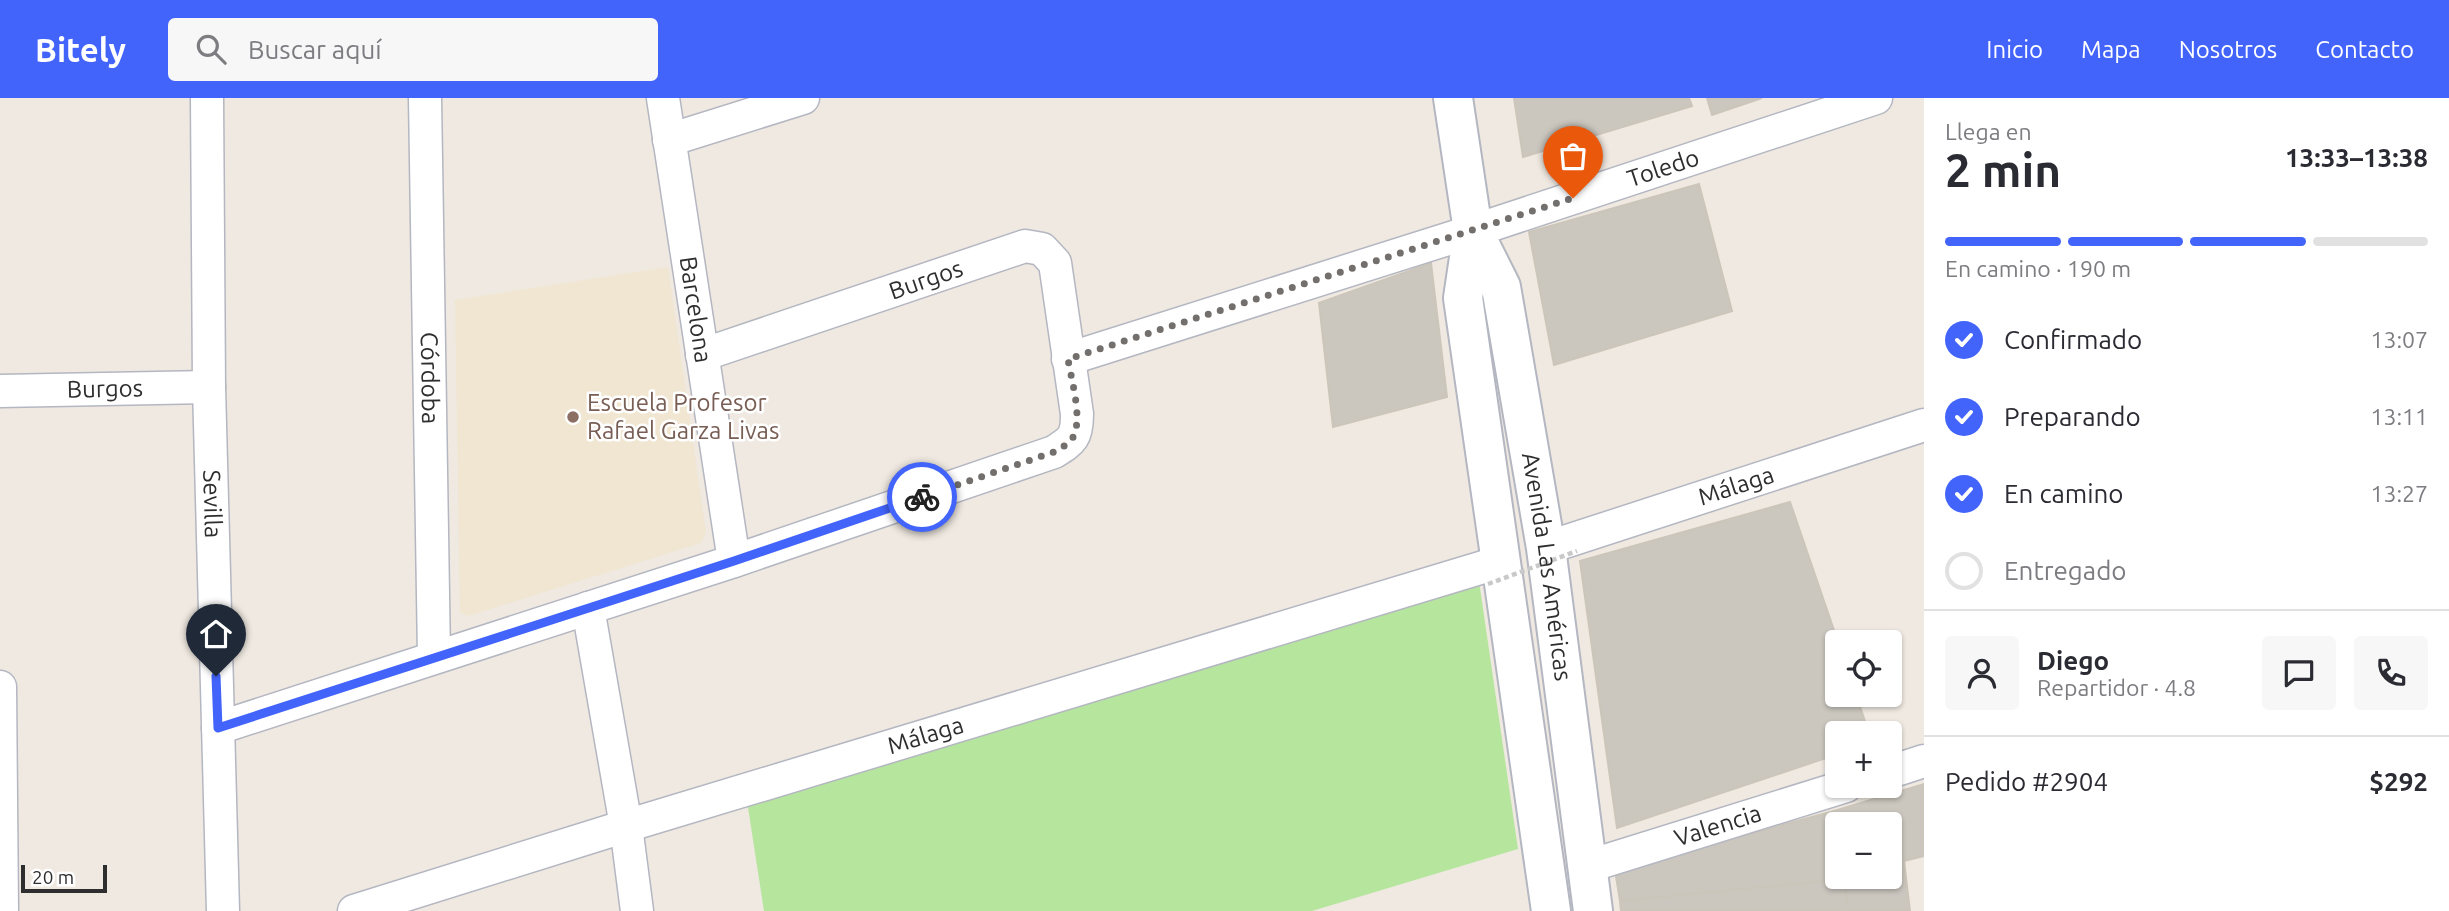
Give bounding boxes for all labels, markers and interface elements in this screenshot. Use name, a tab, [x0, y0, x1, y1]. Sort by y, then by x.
search box	[168, 18, 658, 81]
icon: search	[192, 30, 230, 68]
text: Bitely	[35, 31, 126, 68]
text: Buscar aquí	[248, 35, 382, 64]
text: Inicio	[1986, 36, 2043, 63]
text: Mapa	[2081, 36, 2141, 63]
text: Nosotros	[2179, 36, 2277, 63]
text: Contacto	[2315, 36, 2414, 63]
text: Llega en	[1945, 119, 2032, 144]
pin	[1543, 126, 1603, 198]
icon: bag	[1554, 137, 1592, 175]
street label: Toledo	[1624, 143, 1702, 192]
text: 13:33–13:38	[2285, 143, 2428, 172]
text: 2 min	[1945, 144, 2061, 196]
street label: Barcelona	[674, 254, 717, 365]
street label: Burgos	[885, 254, 966, 305]
text: En camino · 190 m	[1945, 256, 2131, 281]
icon: check	[1945, 321, 1983, 359]
text: Confirmado	[2004, 325, 2142, 354]
text: 13:07	[2370, 327, 2428, 352]
street label: Córdoba	[416, 332, 444, 424]
street label: Burgos	[67, 374, 143, 403]
place label: Escuela Profesor Rafael Garza Livas	[587, 389, 779, 444]
icon: check	[1945, 398, 1983, 436]
text: Preparando	[2004, 402, 2141, 431]
text: 13:11	[2370, 404, 2428, 429]
marker: Escuela Profesor Rafael Garza Livas	[565, 409, 581, 425]
street label: Avenida Las Américas	[1517, 450, 1577, 682]
street label: Málaga	[1695, 461, 1777, 511]
courier	[887, 462, 957, 532]
street label: Sevilla	[198, 469, 227, 538]
icon: check	[1945, 475, 1983, 513]
icon: bike	[903, 478, 941, 516]
text: En camino	[2004, 479, 2124, 508]
text: 13:27	[2370, 481, 2428, 506]
text: Entregado	[2004, 556, 2127, 585]
pin	[186, 604, 246, 676]
icon: home	[197, 615, 235, 653]
map controls	[1825, 630, 1902, 889]
button: locate	[1825, 630, 1902, 707]
button: person	[1945, 636, 2019, 710]
button: chat	[2262, 636, 2336, 710]
button: phone	[2354, 636, 2428, 710]
text: Diego	[2037, 646, 2109, 675]
text: Repartidor · 4.8	[2037, 675, 2196, 700]
street label: Málaga	[884, 711, 967, 759]
button: +	[1825, 721, 1902, 798]
text: Pedido #2904	[1945, 767, 2108, 796]
text: $292	[2369, 767, 2428, 796]
street label: Valencia	[1671, 799, 1765, 852]
button: −	[1825, 812, 1902, 889]
scale bar	[21, 862, 107, 894]
text: 20 m	[32, 866, 74, 888]

